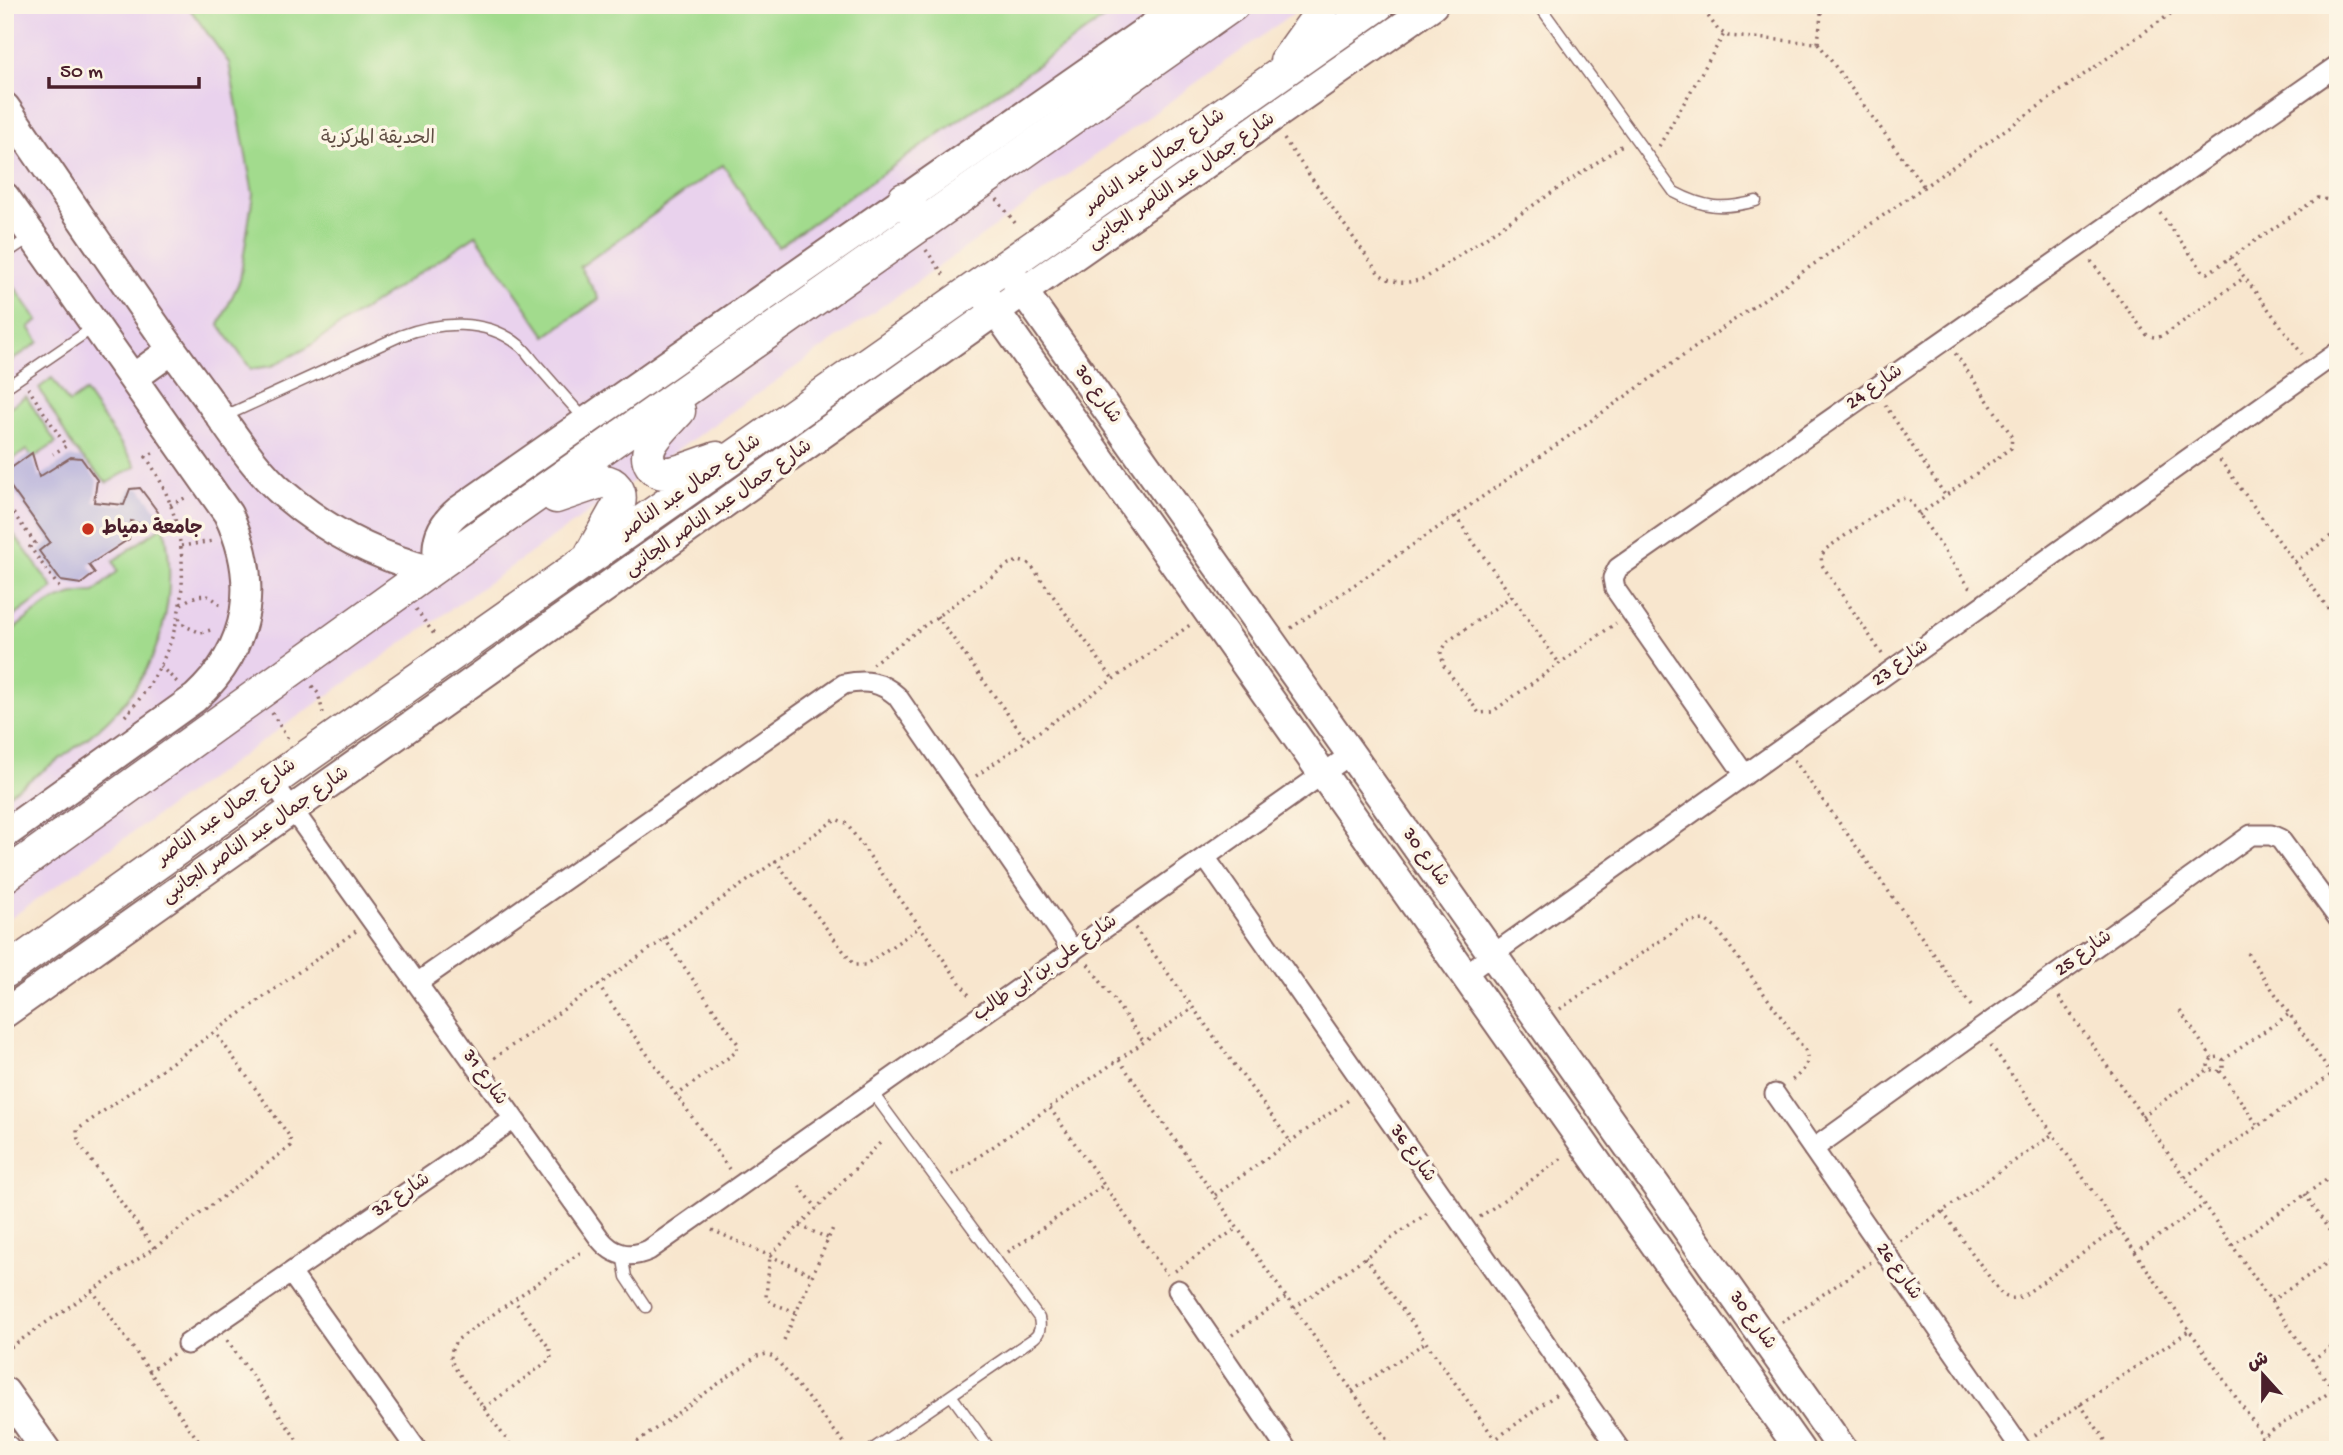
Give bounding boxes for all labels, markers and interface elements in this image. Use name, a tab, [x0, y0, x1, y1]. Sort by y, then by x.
scale bar	[49, 46, 200, 90]
text: 50 m	[60, 61, 103, 86]
street label: شارع جمال عبد الناصر	[1078, 105, 1230, 221]
street label: شارع جمال عبد الناصر الجانبى	[1084, 108, 1280, 256]
park label: الحديقة المركزية	[321, 128, 435, 151]
street label: شارع 30	[1068, 360, 1125, 429]
street label: شارع 24	[1842, 360, 1908, 416]
street label: شارع جمال عبد الناصر	[614, 431, 766, 547]
street label: شارع جمال عبد الناصر الجانبى	[621, 435, 817, 583]
place label: جامعة دمياط	[102, 517, 203, 541]
marker: جامعة دمياط	[80, 521, 96, 537]
street label: شارع 23	[1868, 636, 1934, 692]
street label: شارع جمال عبد الناصر	[151, 755, 301, 873]
street label: شارع جمال عبد الناصر الجانبى	[158, 762, 354, 910]
street label: شارع 30	[1396, 823, 1453, 892]
street label: شارع على بن ابى طالب	[970, 911, 1122, 1027]
street label: شارع 25	[2051, 926, 2117, 982]
street label: شارع 31	[456, 1045, 512, 1110]
street label: شارع 36	[1383, 1120, 1440, 1187]
street label: شارع 32	[368, 1168, 435, 1224]
street label: شارع 26	[1870, 1239, 1926, 1305]
street label: شارع 30	[1723, 1286, 1780, 1355]
north arrow	[2228, 1340, 2298, 1410]
text: ش	[2244, 1348, 2272, 1377]

